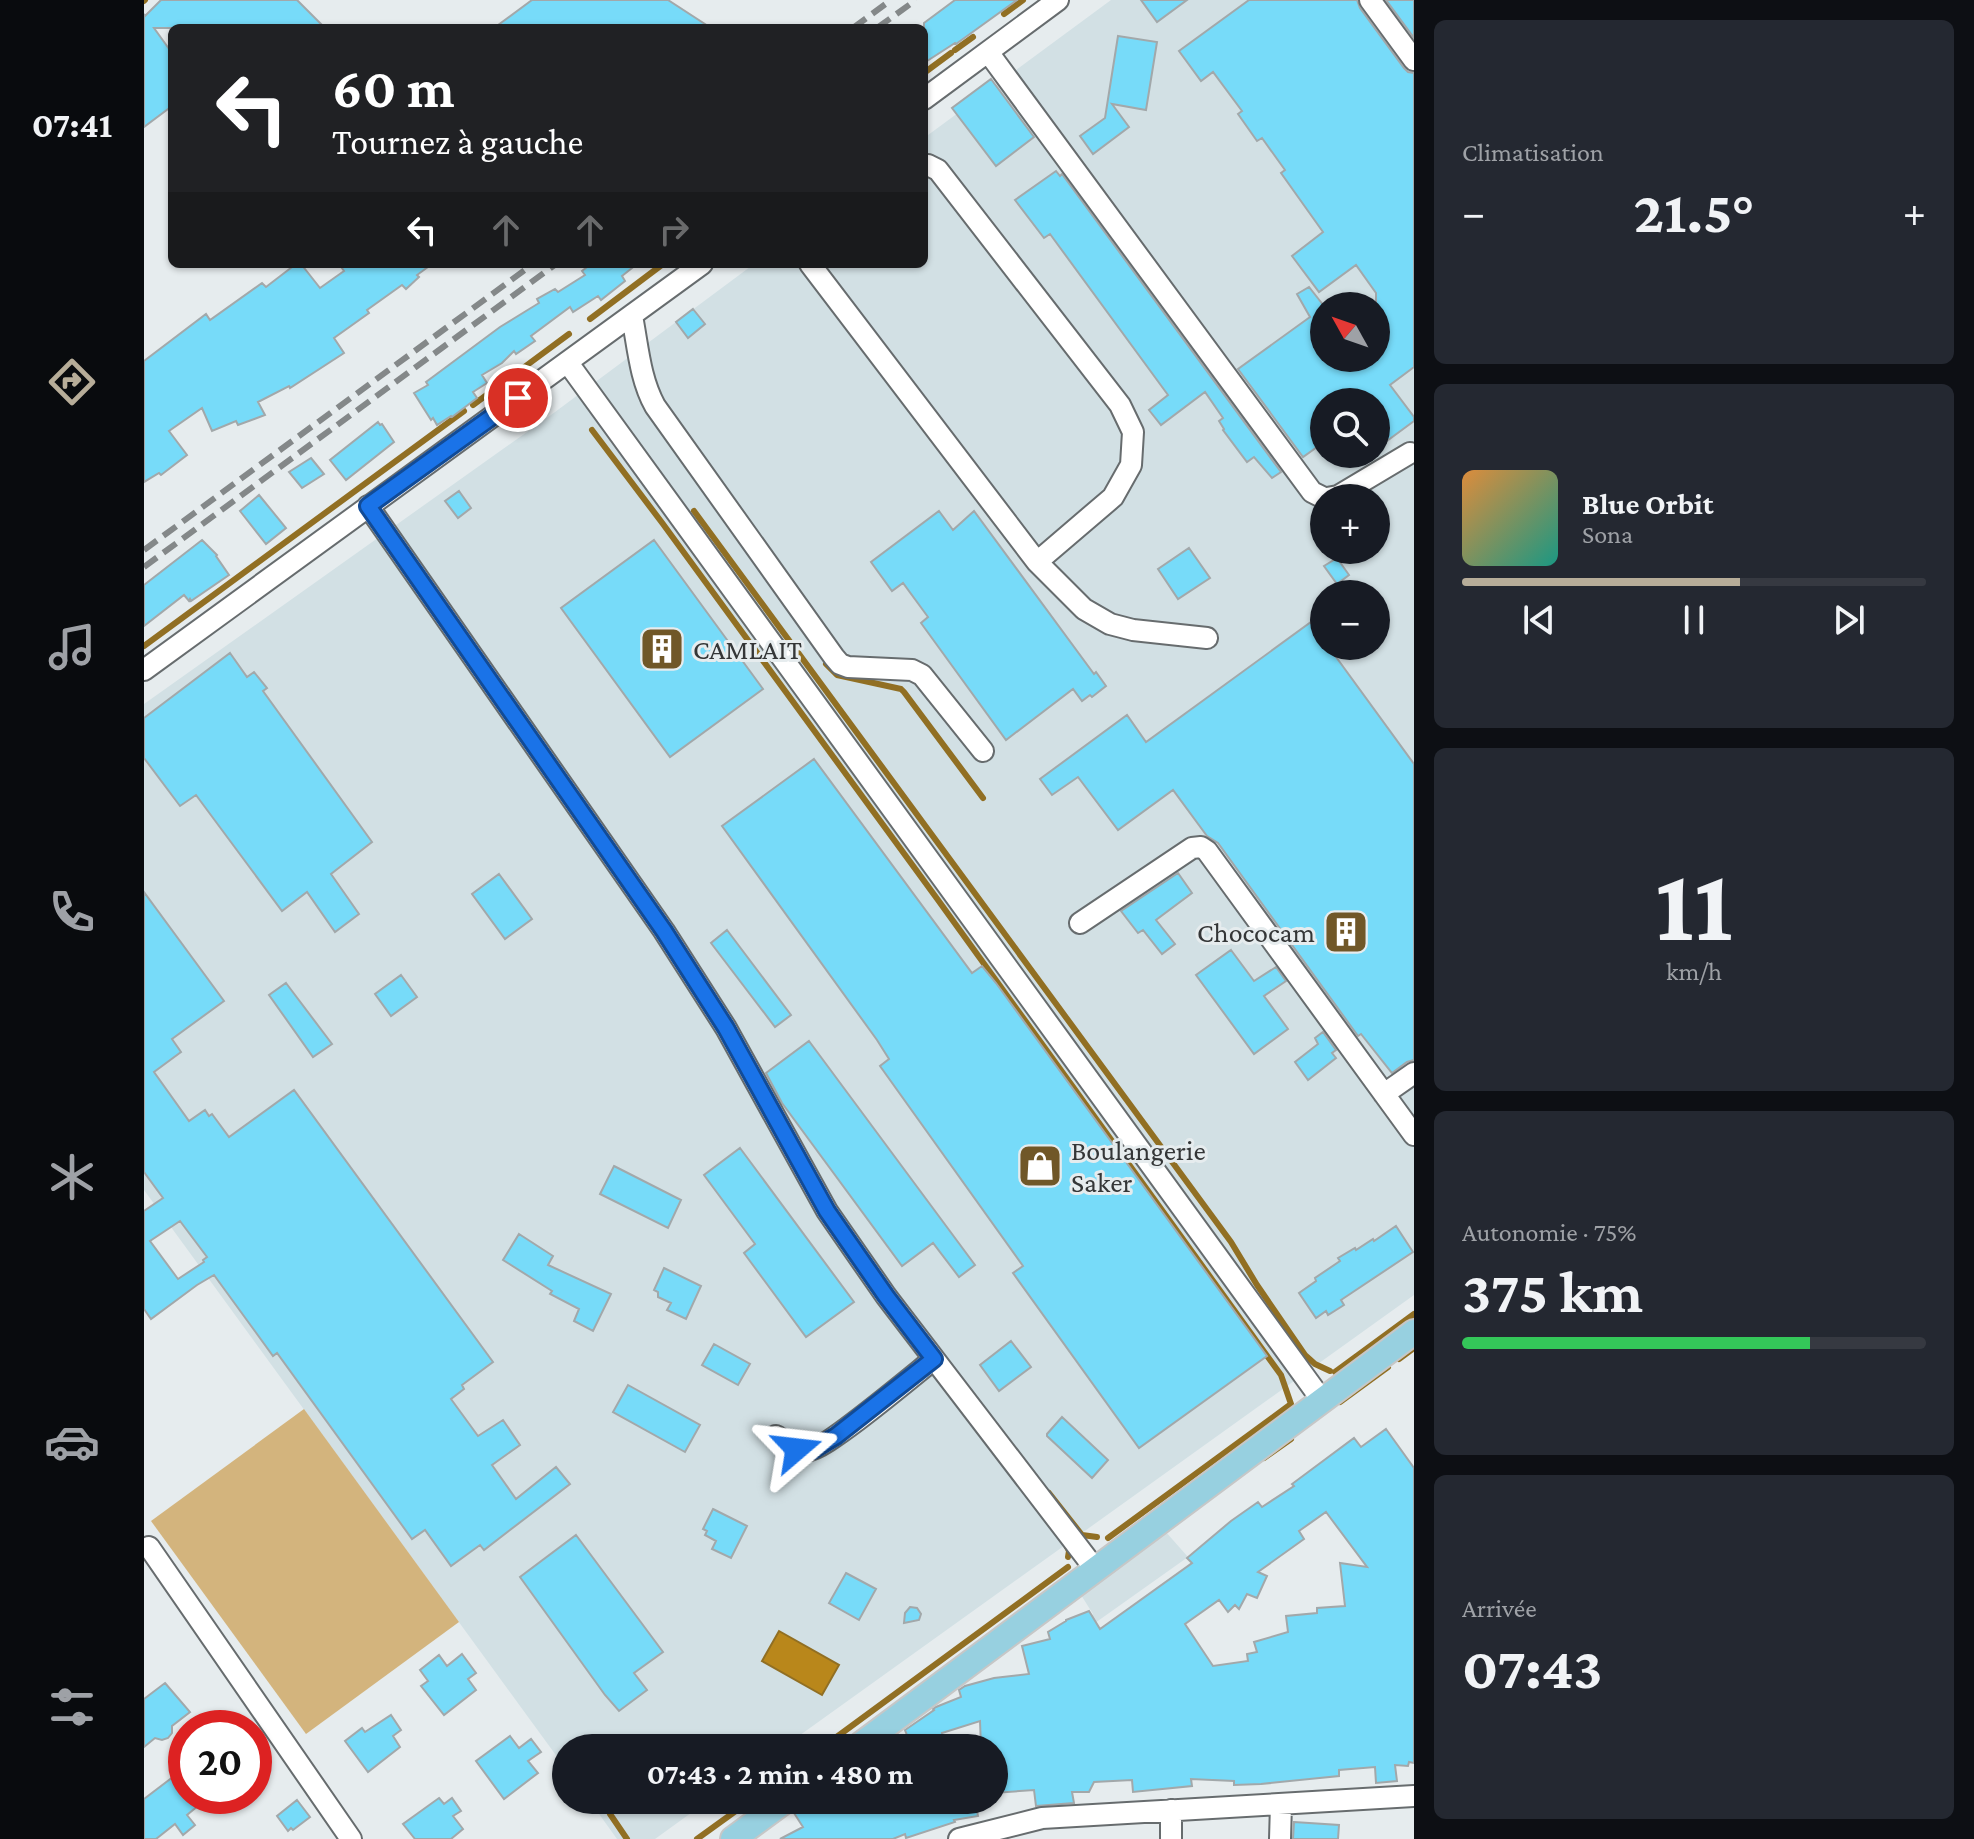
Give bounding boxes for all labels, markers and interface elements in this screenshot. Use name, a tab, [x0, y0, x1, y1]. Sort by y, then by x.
icon: left	[200, 56, 304, 160]
text: 60 m	[332, 57, 455, 119]
text: 07:41	[32, 105, 112, 145]
text: Tournez à gauche	[332, 122, 583, 162]
text: Climatisation	[1462, 138, 1604, 167]
text: 21.5°	[1633, 178, 1755, 245]
text: −	[1462, 188, 1485, 236]
text: +	[1903, 188, 1926, 236]
icon: left	[400, 208, 444, 252]
icon: ahead	[484, 208, 528, 252]
icon: ahead	[568, 208, 612, 252]
icon: right	[652, 208, 696, 252]
north arrow	[1310, 292, 1390, 372]
map controls	[1310, 292, 1390, 660]
icon: directions	[44, 354, 100, 410]
pin	[484, 364, 552, 432]
icon: arrive	[496, 376, 540, 420]
button: search	[1310, 388, 1390, 468]
button: +	[1310, 484, 1390, 564]
text: Blue Orbit	[1582, 487, 1713, 520]
text: Sona	[1582, 520, 1633, 549]
button: −	[1310, 580, 1390, 660]
icon: previous	[1517, 598, 1561, 642]
icon: pause	[1672, 598, 1716, 642]
icon: next	[1827, 598, 1871, 642]
icon: music	[44, 619, 100, 675]
building icon: CAMLAIT	[638, 625, 686, 673]
place label: CAMLAIT	[693, 634, 802, 665]
text: 11	[1655, 847, 1733, 962]
icon: phone	[44, 884, 100, 940]
building icon: Chococam	[1322, 908, 1370, 956]
place label: Chococam	[1197, 917, 1315, 948]
text: km/h	[1666, 957, 1722, 986]
place label: Boulangerie Saker	[1071, 1135, 1206, 1198]
shop icon: Boulangerie Saker	[1016, 1142, 1064, 1190]
icon: climate	[44, 1149, 100, 1205]
text: Autonomie · 75%	[1462, 1218, 1637, 1247]
text: 375 km	[1462, 1258, 1643, 1325]
position arrow	[755, 1407, 839, 1491]
icon: car	[44, 1414, 100, 1470]
text: Arrivée	[1462, 1594, 1537, 1623]
text: 07:43	[1462, 1634, 1603, 1701]
icon: filters	[44, 1679, 100, 1735]
speed limit sign: 20	[168, 1710, 272, 1814]
text: 07:43 · 2 min · 480 m	[647, 1757, 913, 1790]

